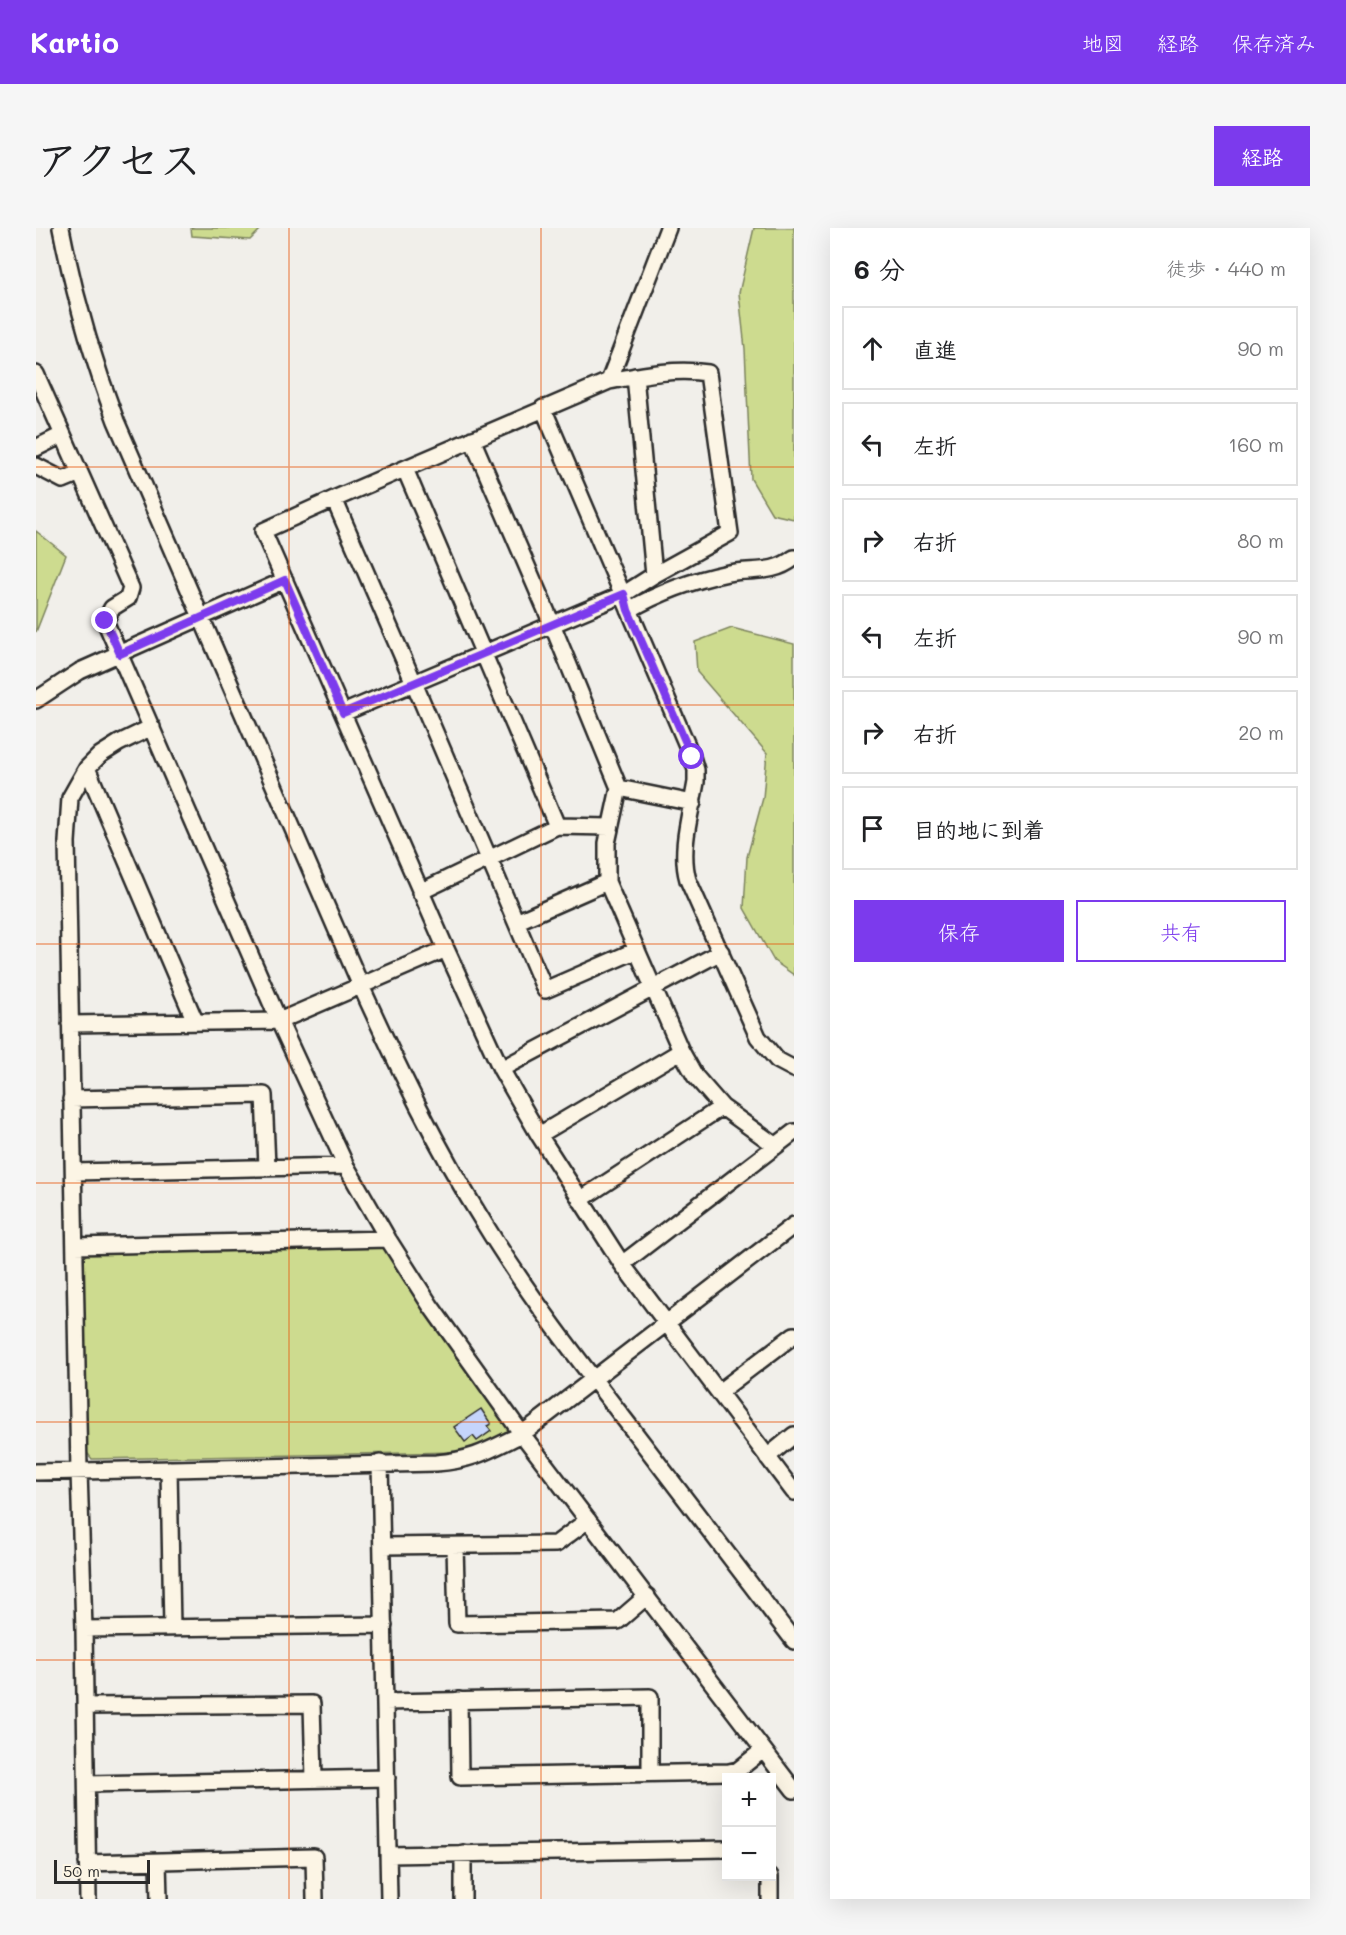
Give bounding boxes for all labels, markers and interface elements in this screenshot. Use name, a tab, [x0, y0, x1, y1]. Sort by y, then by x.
text: Kartio	[30, 24, 119, 60]
text: 地図	[1082, 29, 1124, 56]
text: 経路	[1157, 29, 1199, 56]
text: 保存済み	[1232, 29, 1316, 56]
button: 経路	[1214, 126, 1310, 186]
text: アクセス	[36, 131, 201, 186]
text: 6 分	[854, 252, 905, 286]
text: 徒歩 · 440 m	[1166, 255, 1286, 281]
icon: ahead	[856, 332, 889, 365]
text: 直進	[913, 335, 957, 364]
text: 90 m	[1238, 335, 1284, 361]
icon: left	[856, 428, 889, 461]
text: 左折	[913, 431, 957, 460]
text: 160 m	[1228, 431, 1284, 457]
icon: right	[856, 524, 889, 557]
text: 右折	[913, 527, 957, 556]
text: 80 m	[1237, 527, 1284, 553]
route end	[91, 607, 117, 633]
icon: left	[856, 620, 889, 653]
text: 左折	[913, 623, 957, 652]
text: 90 m	[1238, 623, 1284, 649]
icon: right	[856, 716, 889, 749]
text: 右折	[913, 719, 957, 748]
text: 20 m	[1238, 719, 1284, 745]
route start	[678, 743, 704, 769]
icon: arrive	[856, 812, 889, 845]
text: 目的地に到着	[913, 815, 1045, 844]
button: 保存	[854, 900, 1064, 962]
button: 共有	[1076, 900, 1286, 962]
map controls	[722, 1773, 776, 1881]
button: +	[722, 1773, 776, 1827]
button: −	[722, 1827, 776, 1881]
scale bar	[54, 1857, 150, 1884]
text: 50 m	[63, 1860, 100, 1881]

